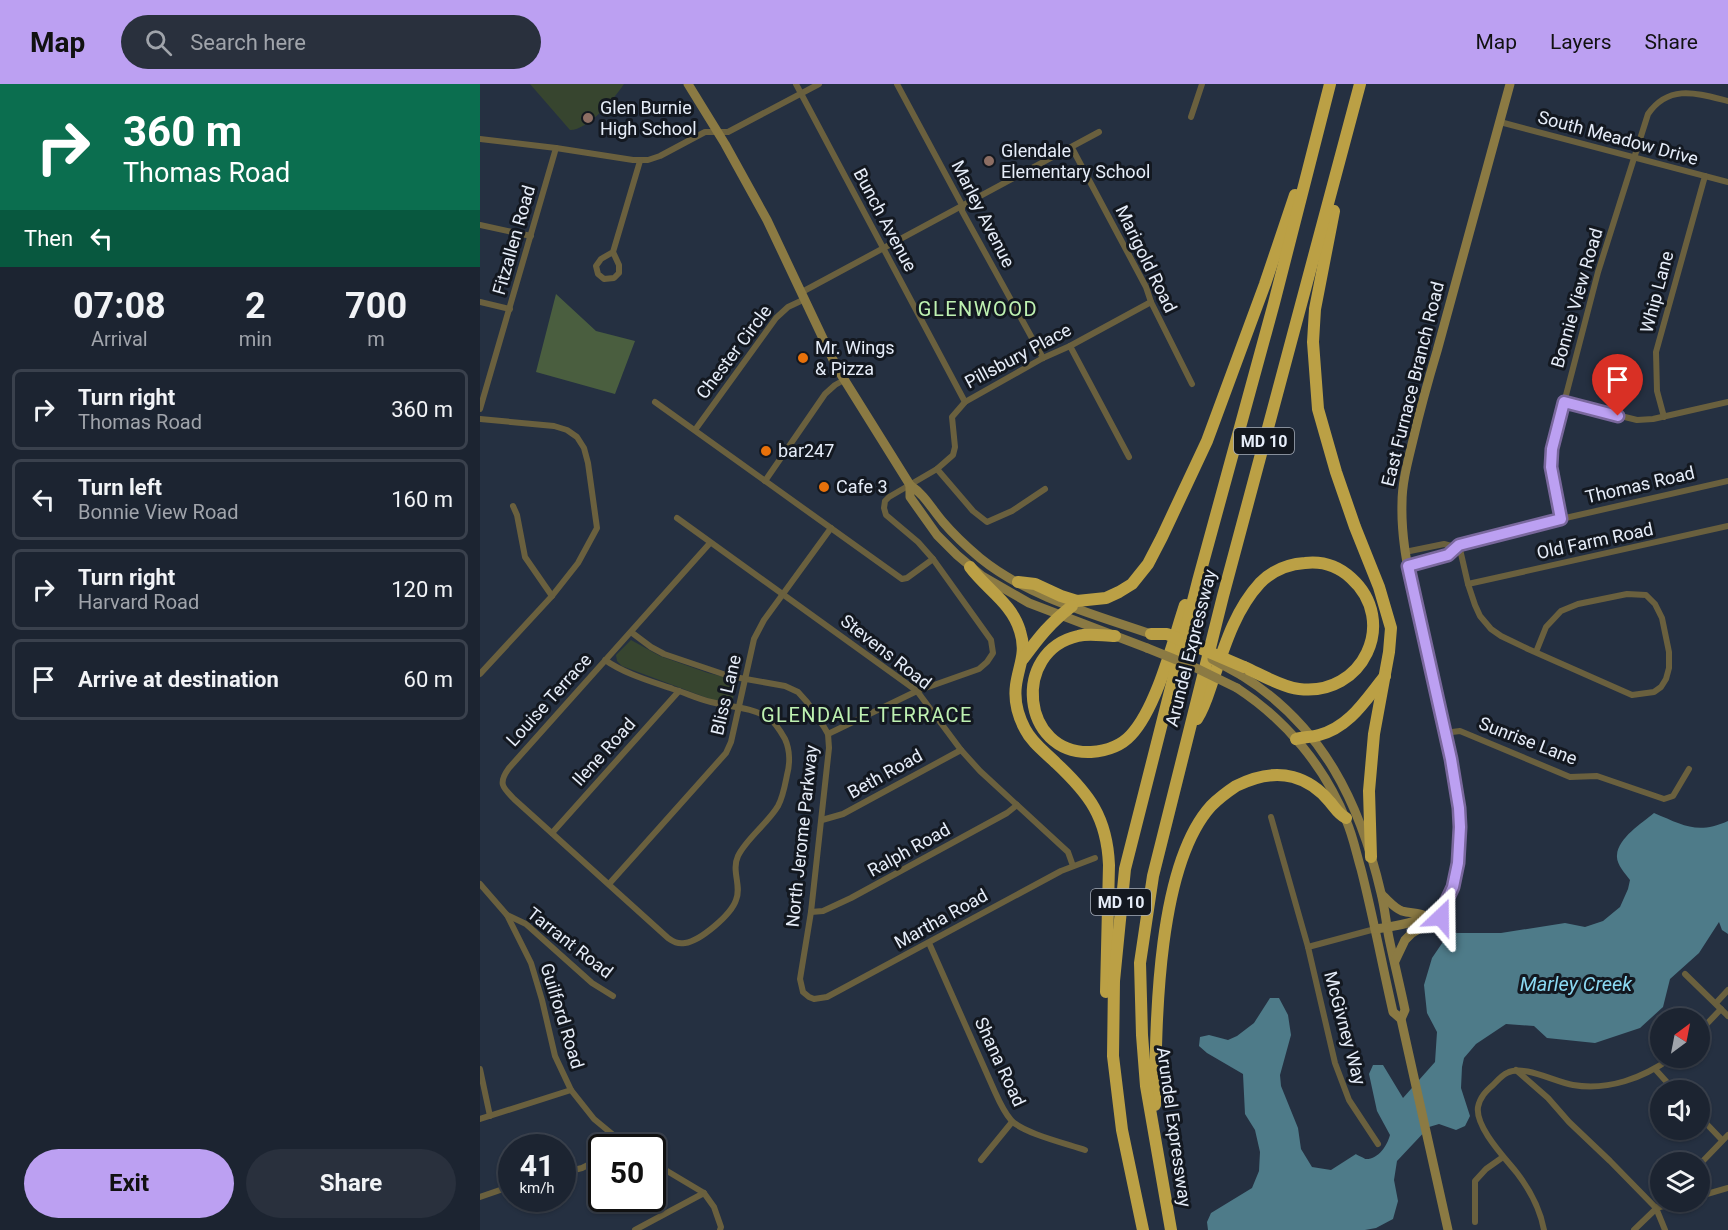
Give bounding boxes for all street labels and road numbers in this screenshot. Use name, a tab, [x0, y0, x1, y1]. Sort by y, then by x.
street label: South Meadow Drive	[1536, 106, 1701, 169]
street label: Marley Avenue	[947, 157, 1019, 271]
street label: Bunch Avenue	[849, 165, 921, 275]
street label: Fitzallen Road	[488, 183, 539, 297]
street label: Marigold Road	[1111, 202, 1181, 316]
street label: Bonnie View Road	[1547, 226, 1607, 370]
street label: Whip Lane	[1636, 249, 1678, 335]
street label: East Furnace Branch Road	[1377, 279, 1448, 488]
street label: Chester Circle	[692, 301, 776, 403]
street label: Pillsbury Place	[961, 319, 1075, 392]
road number: MD 10	[1234, 428, 1294, 454]
street label: Thomas Road	[1583, 462, 1697, 507]
street label: Old Farm Road	[1535, 518, 1655, 563]
street label: Arundel Expressway	[1161, 567, 1220, 729]
street label: Stevens Road	[837, 610, 936, 693]
street label: Louise Terrace	[502, 649, 596, 750]
street label: Bliss Lane	[706, 653, 745, 737]
street label: Sunrise Lane	[1476, 712, 1580, 769]
street label: Ilene Road	[568, 713, 640, 790]
street label: North Jerome Parkway	[781, 743, 822, 928]
street label: Beth Road	[844, 744, 926, 803]
street label: Ralph Road	[864, 818, 954, 881]
street label: Martha Road	[890, 884, 991, 953]
road number: MD 10	[1091, 889, 1151, 915]
street label: Tarrant Road	[523, 903, 617, 983]
street label: Guilford Road	[536, 961, 588, 1071]
street label: McGivney Way	[1320, 969, 1371, 1087]
street label: Shana Road	[971, 1014, 1030, 1110]
street label: Arundel Expressway	[1153, 1046, 1196, 1209]

